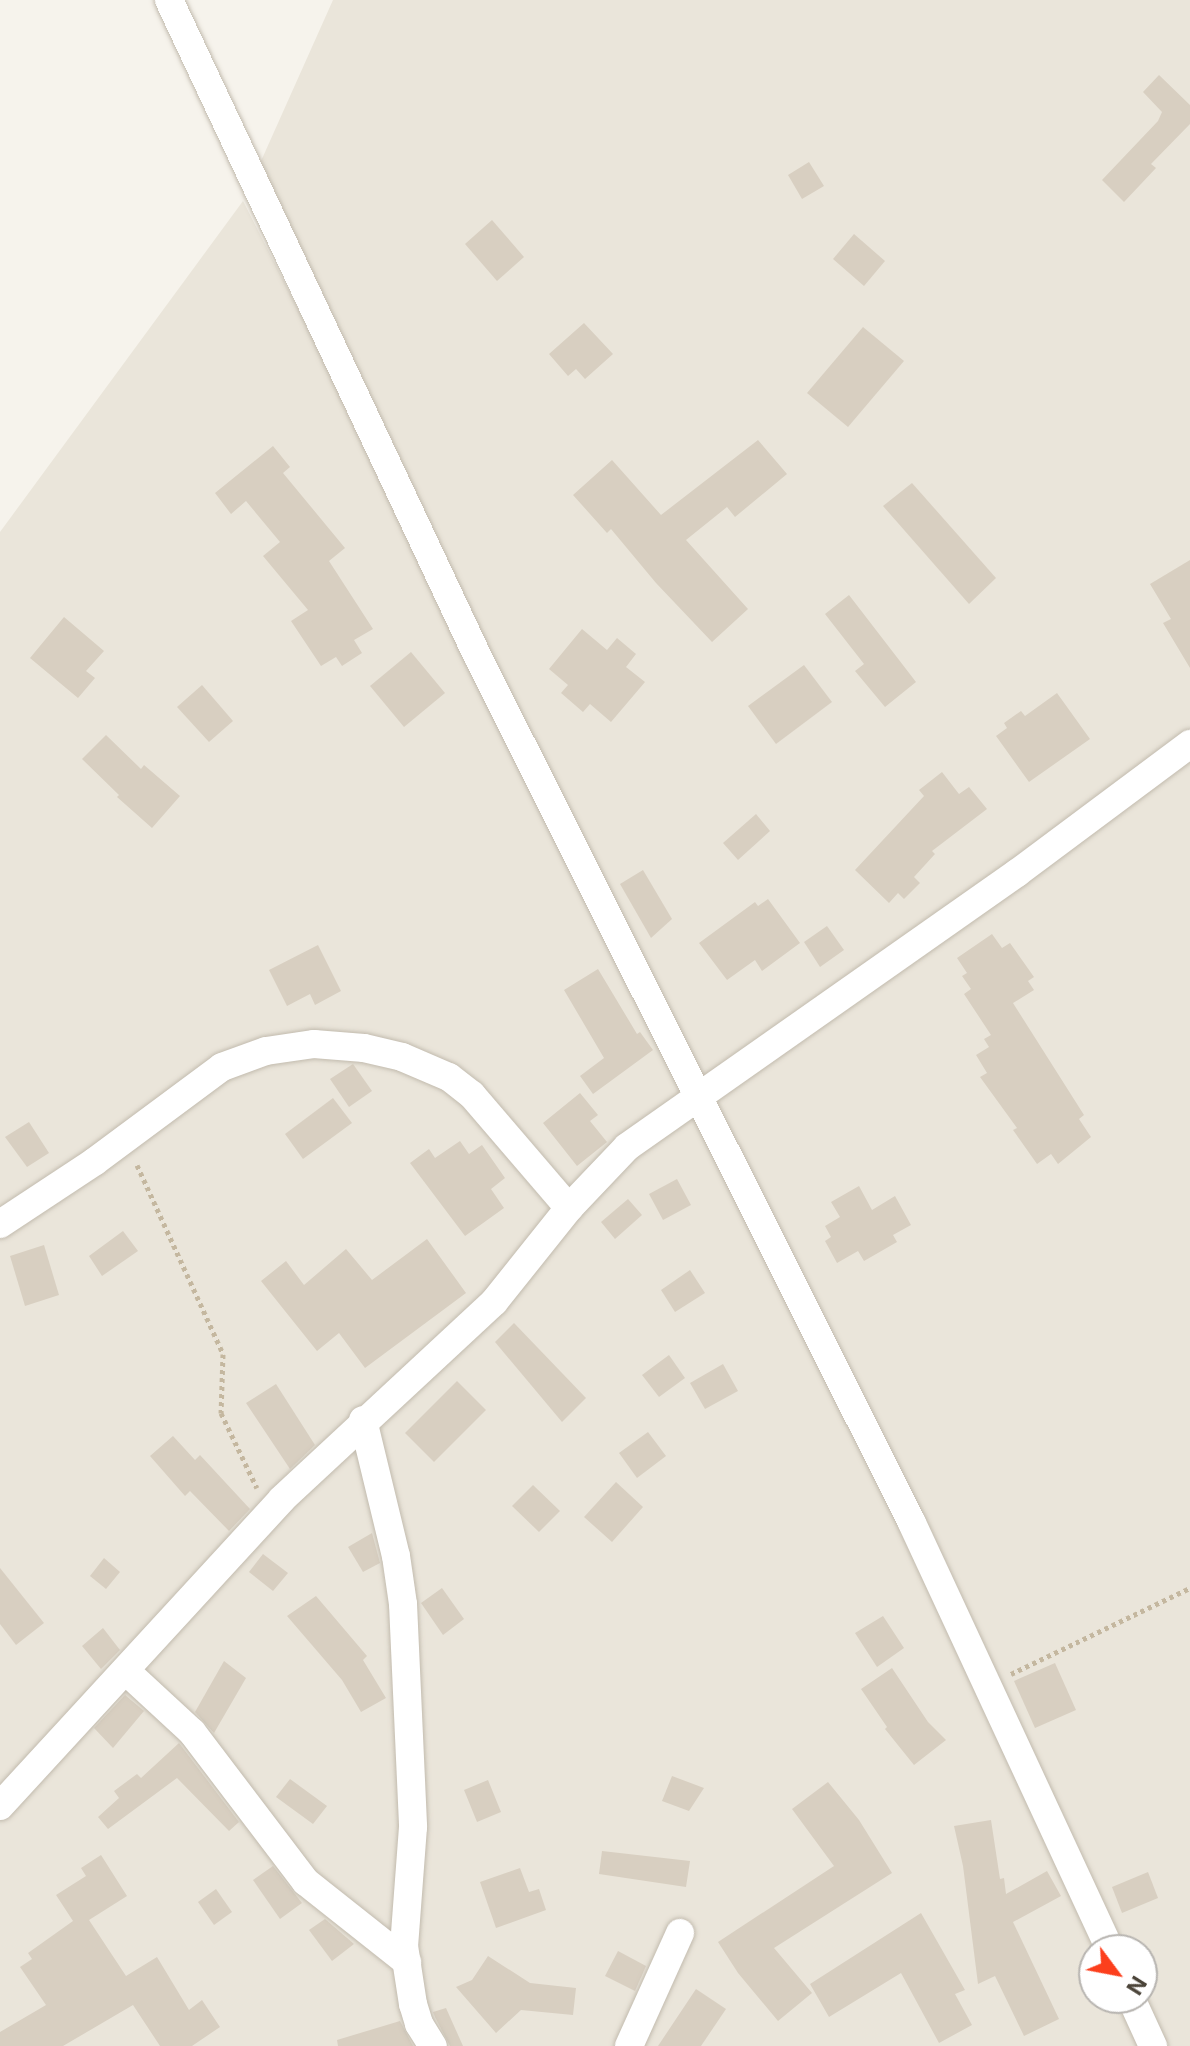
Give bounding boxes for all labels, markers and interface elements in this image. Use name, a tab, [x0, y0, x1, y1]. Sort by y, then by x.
north arrow	[1078, 1934, 1158, 2014]
text: N	[1121, 1972, 1152, 2000]

